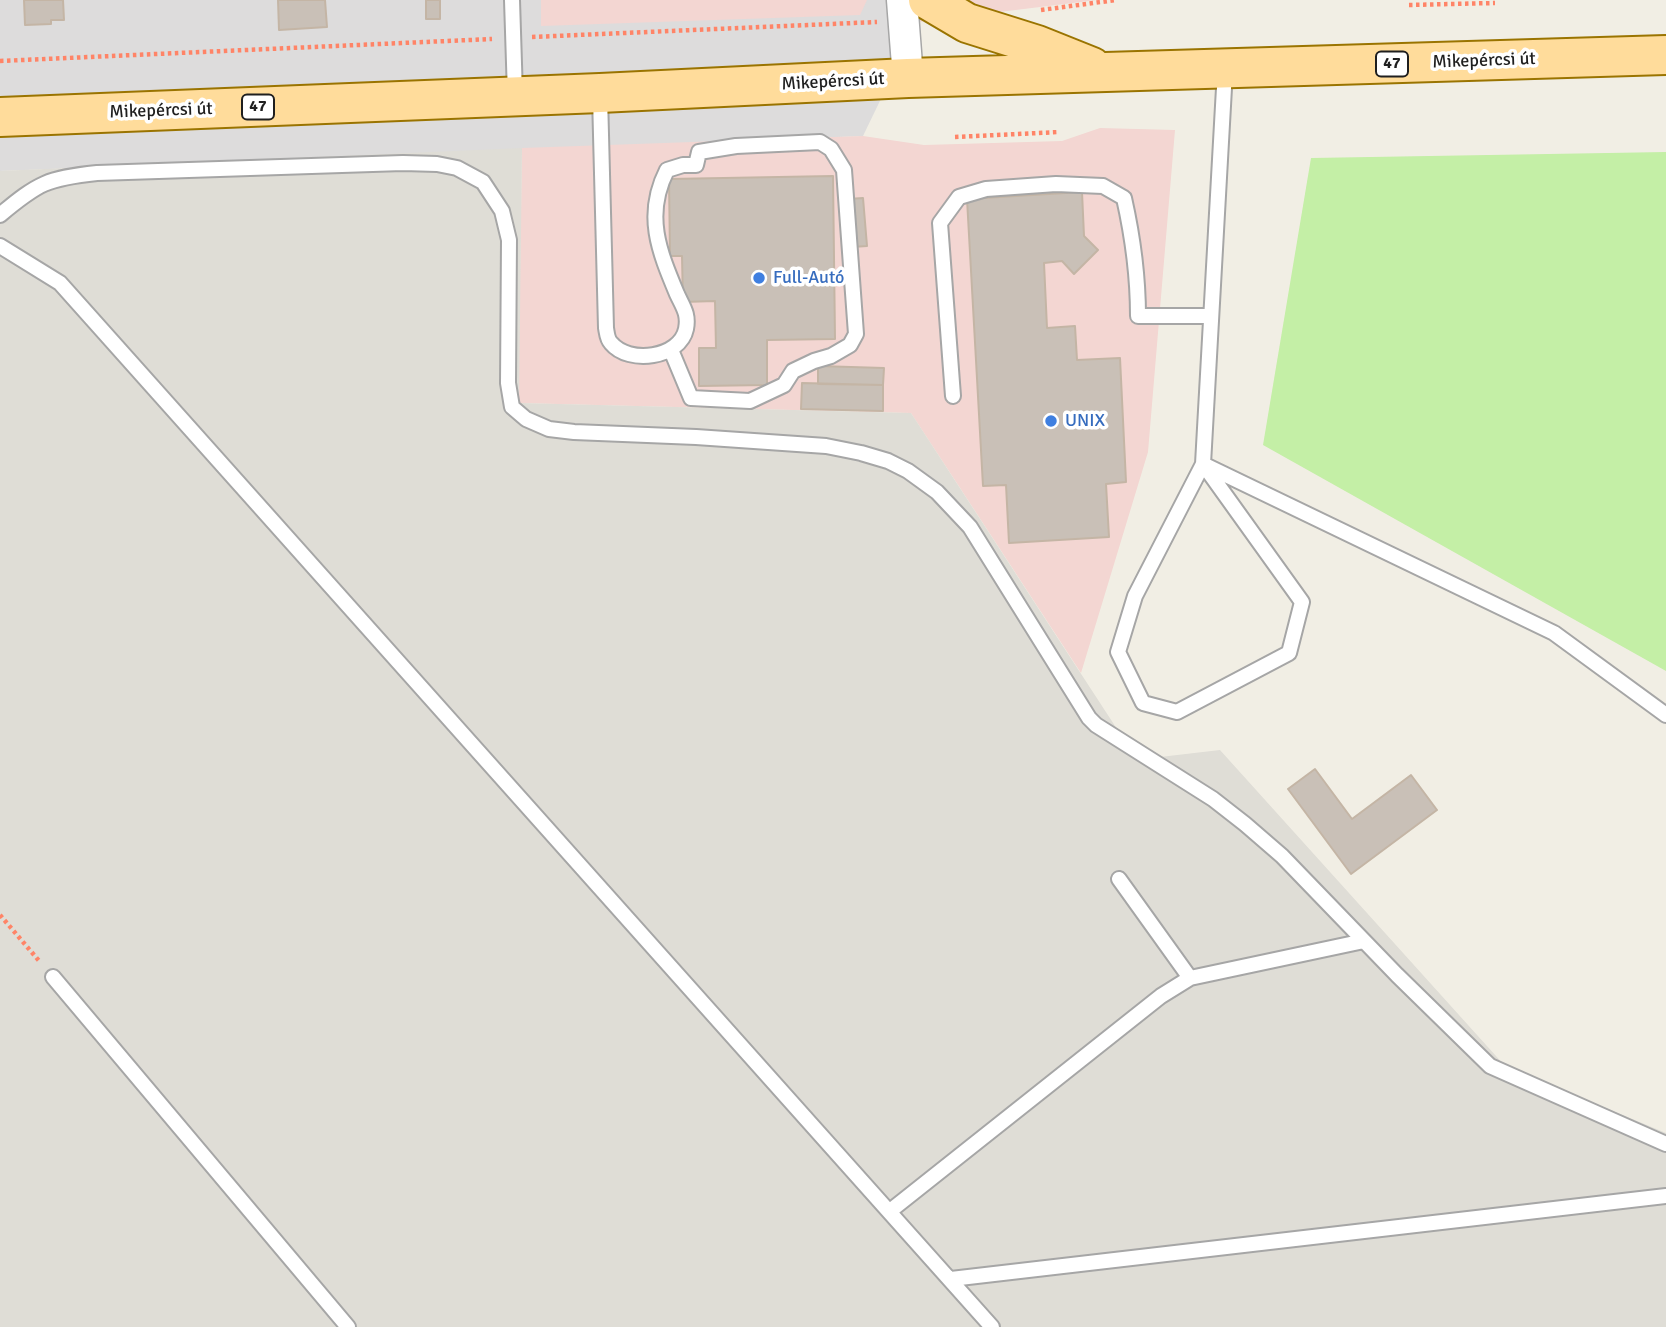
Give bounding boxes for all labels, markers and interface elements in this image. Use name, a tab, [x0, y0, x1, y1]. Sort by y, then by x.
street label: Mikepércsi út	[1432, 48, 1536, 74]
road number: 47	[1376, 52, 1408, 76]
street label: Mikepércsi út	[781, 69, 885, 95]
road number: 47	[242, 94, 274, 120]
street label: Mikepércsi út	[109, 98, 213, 124]
place label: Full-Autó	[773, 267, 844, 289]
marker: Full-Autó	[751, 270, 767, 286]
place label: UNIX	[1065, 410, 1105, 432]
marker: UNIX	[1043, 413, 1059, 429]

